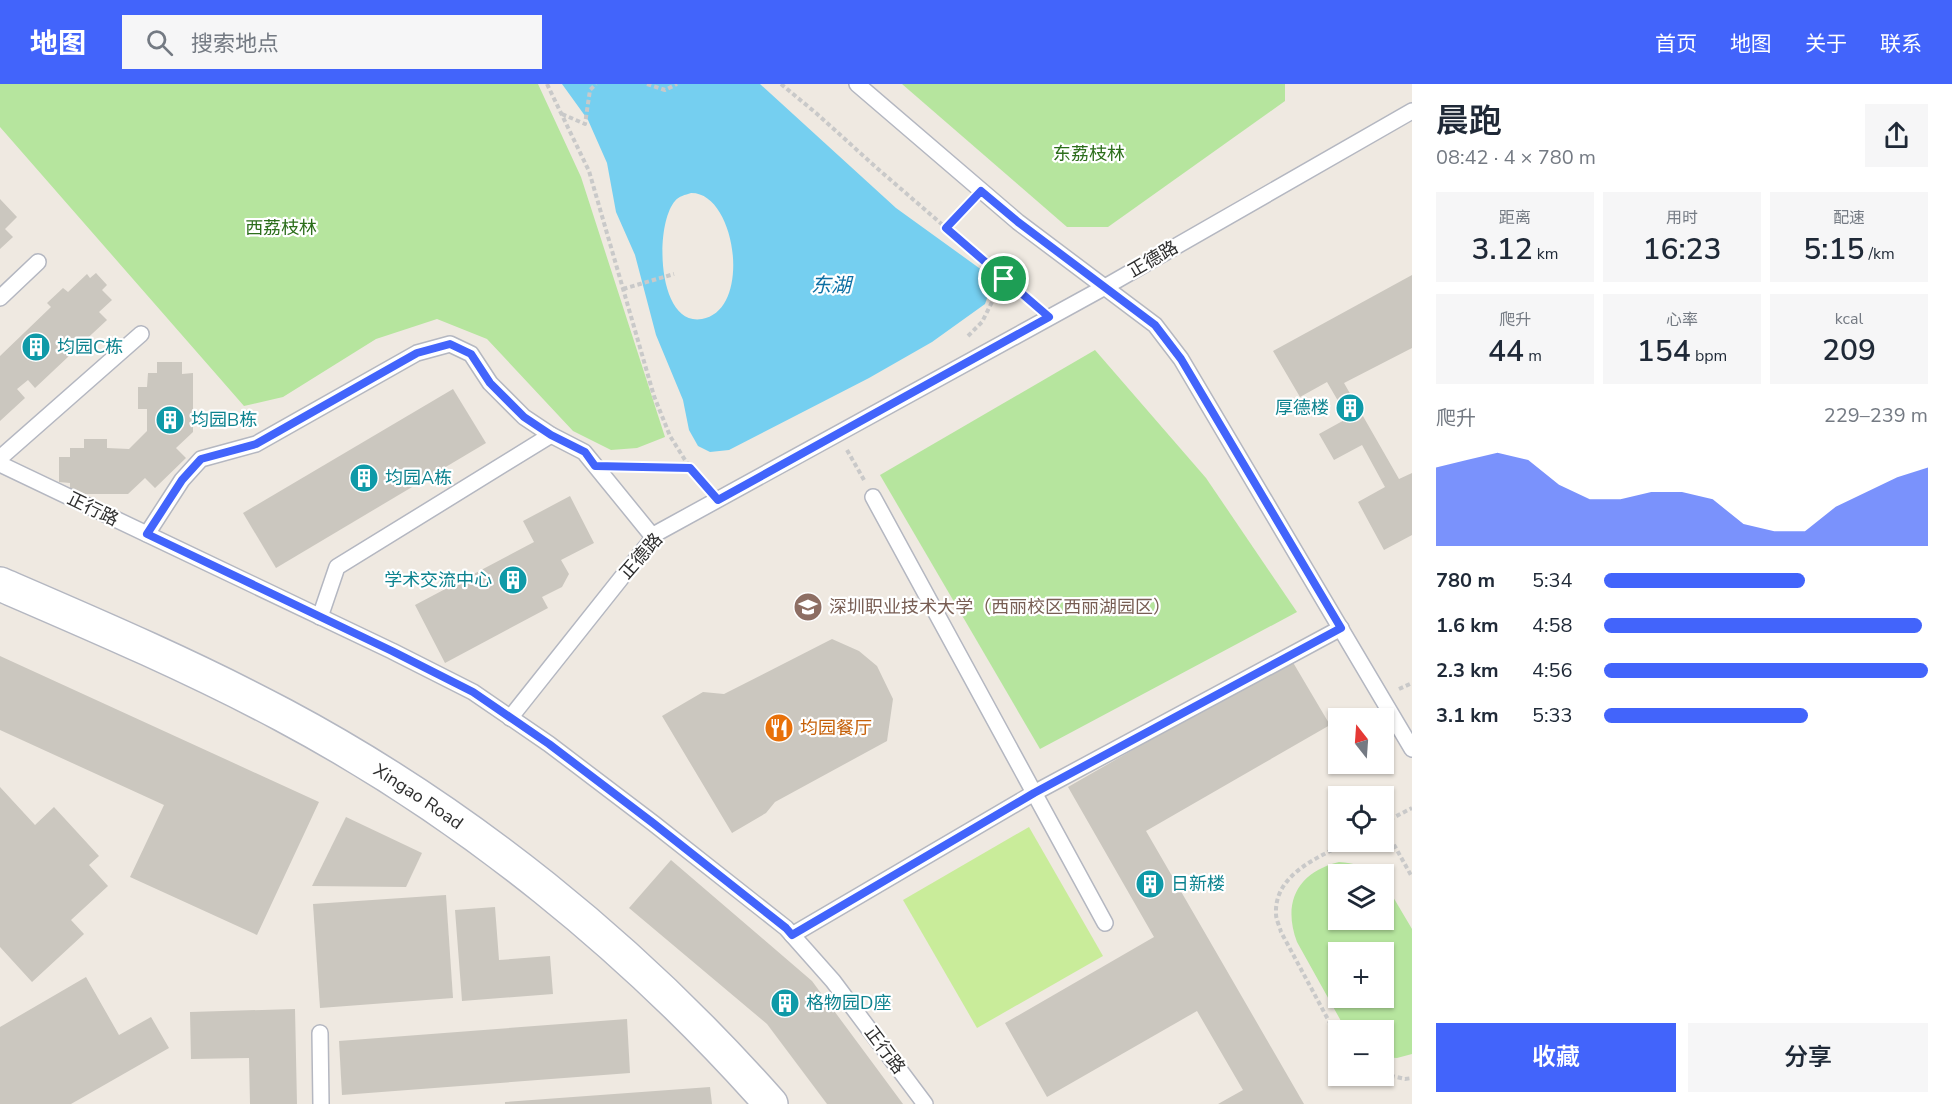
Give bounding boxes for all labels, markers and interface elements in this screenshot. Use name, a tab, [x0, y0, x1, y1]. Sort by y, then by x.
search box	[122, 15, 542, 69]
text: 地图	[30, 25, 86, 63]
icon: search	[143, 26, 176, 59]
text: 搜索地点	[191, 29, 279, 59]
text: 首页	[1655, 30, 1697, 58]
text: 地图	[1730, 30, 1772, 58]
text: 关于	[1805, 30, 1847, 58]
text: 联系	[1880, 30, 1922, 58]
text: 晨跑	[1436, 99, 1502, 144]
button: share	[1865, 104, 1928, 167]
park label: 东荔枝林	[1053, 142, 1125, 166]
text: 08:42 · 4 × 780 m	[1436, 144, 1596, 171]
text: 距离	[1499, 207, 1531, 229]
text: 用时	[1666, 207, 1698, 229]
text: 配速	[1833, 207, 1865, 229]
park label: 西荔枝林	[245, 216, 317, 240]
text: 3.12	[1472, 229, 1533, 270]
text: 16:23	[1642, 229, 1722, 270]
text: 5:15	[1803, 229, 1864, 270]
street label: 正德路	[1124, 235, 1182, 283]
text: km	[1533, 243, 1558, 265]
text: /km	[1864, 243, 1895, 265]
pin	[978, 253, 1029, 304]
icon: arrive	[987, 262, 1020, 295]
water label: 东湖	[811, 272, 854, 299]
text: kcal	[1835, 308, 1863, 330]
text: 爬升	[1499, 309, 1531, 331]
text: 心率	[1666, 309, 1698, 331]
text: 209	[1822, 330, 1876, 371]
building icon: 均园C栋	[20, 331, 52, 363]
text: 44	[1488, 331, 1524, 372]
text: 154	[1637, 331, 1691, 372]
place label: 均园C栋	[57, 335, 123, 359]
text: m	[1524, 345, 1542, 367]
text: bpm	[1691, 345, 1727, 367]
building icon: 厚德楼	[1334, 392, 1366, 424]
place label: 厚德楼	[1275, 396, 1329, 420]
text: 229–239 m	[1824, 402, 1928, 429]
building icon: 均园B栋	[154, 404, 186, 436]
text: 爬升	[1436, 405, 1476, 432]
place label: 均园B栋	[191, 408, 257, 432]
building icon: 均园A栋	[348, 462, 380, 494]
place label: 均园A栋	[385, 466, 452, 490]
street label: 正行路	[63, 486, 123, 532]
street label: 正德路	[614, 528, 668, 584]
building icon: 学术交流中心	[497, 564, 529, 596]
text: 780 m	[1436, 567, 1495, 594]
text: 5:34	[1532, 567, 1573, 594]
place label: 学术交流中心	[384, 568, 492, 592]
school or university icon: 深圳职业技术大学（西丽校区西丽湖园区）	[792, 591, 824, 623]
place label: 深圳职业技术大学（西丽校区西丽湖园区）	[829, 595, 1171, 619]
text: 1.6 km	[1436, 612, 1499, 639]
text: 4:58	[1532, 612, 1573, 639]
text: 2.3 km	[1436, 657, 1499, 684]
text: 4:56	[1532, 657, 1573, 684]
text: 3.1 km	[1436, 702, 1499, 729]
text: 5:33	[1532, 702, 1573, 729]
north arrow	[1328, 708, 1394, 774]
map controls	[1328, 708, 1394, 1086]
restaurant icon: 均园餐厅	[763, 712, 795, 744]
place label: 均园餐厅	[800, 716, 872, 740]
street label: Xingao Road	[369, 758, 468, 835]
button: locate	[1328, 786, 1394, 852]
button: layers	[1328, 864, 1394, 930]
building icon: 日新楼	[1134, 868, 1166, 900]
place label: 日新楼	[1171, 872, 1225, 896]
button: +	[1328, 942, 1394, 1008]
building icon: 格物园D座	[769, 987, 801, 1019]
place label: 格物园D座	[806, 991, 891, 1015]
button: −	[1328, 1020, 1394, 1086]
street label: 正行路	[859, 1021, 911, 1079]
button: 收藏	[1436, 1023, 1676, 1092]
button: 分享	[1688, 1023, 1928, 1092]

